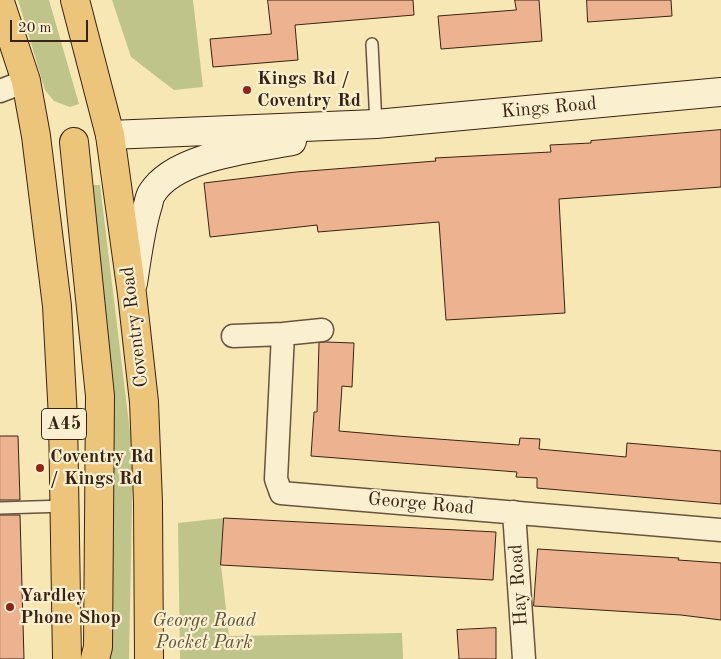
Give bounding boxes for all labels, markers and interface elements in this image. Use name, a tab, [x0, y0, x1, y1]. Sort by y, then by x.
scale bar	[12, 10, 90, 42]
text: 20 m	[18, 21, 52, 36]
place label: Kings Rd / Coventry Rd	[257, 68, 361, 112]
marker: Kings Rd / Coventry Rd	[241, 84, 253, 96]
street label: Kings Road	[500, 92, 598, 124]
street label: Coventry Road	[116, 265, 154, 389]
road number: A45	[42, 408, 86, 439]
place label: Coventry Rd / Kings Rd	[50, 446, 154, 490]
marker: Coventry Rd / Kings Rd	[34, 462, 46, 474]
street label: George Road	[367, 488, 475, 520]
street label: Hay Road	[505, 543, 533, 627]
place label: Yardley Phone Shop	[20, 585, 121, 629]
marker: Yardley Phone Shop	[4, 601, 16, 613]
park label: George Road Pocket Park	[152, 610, 256, 654]

